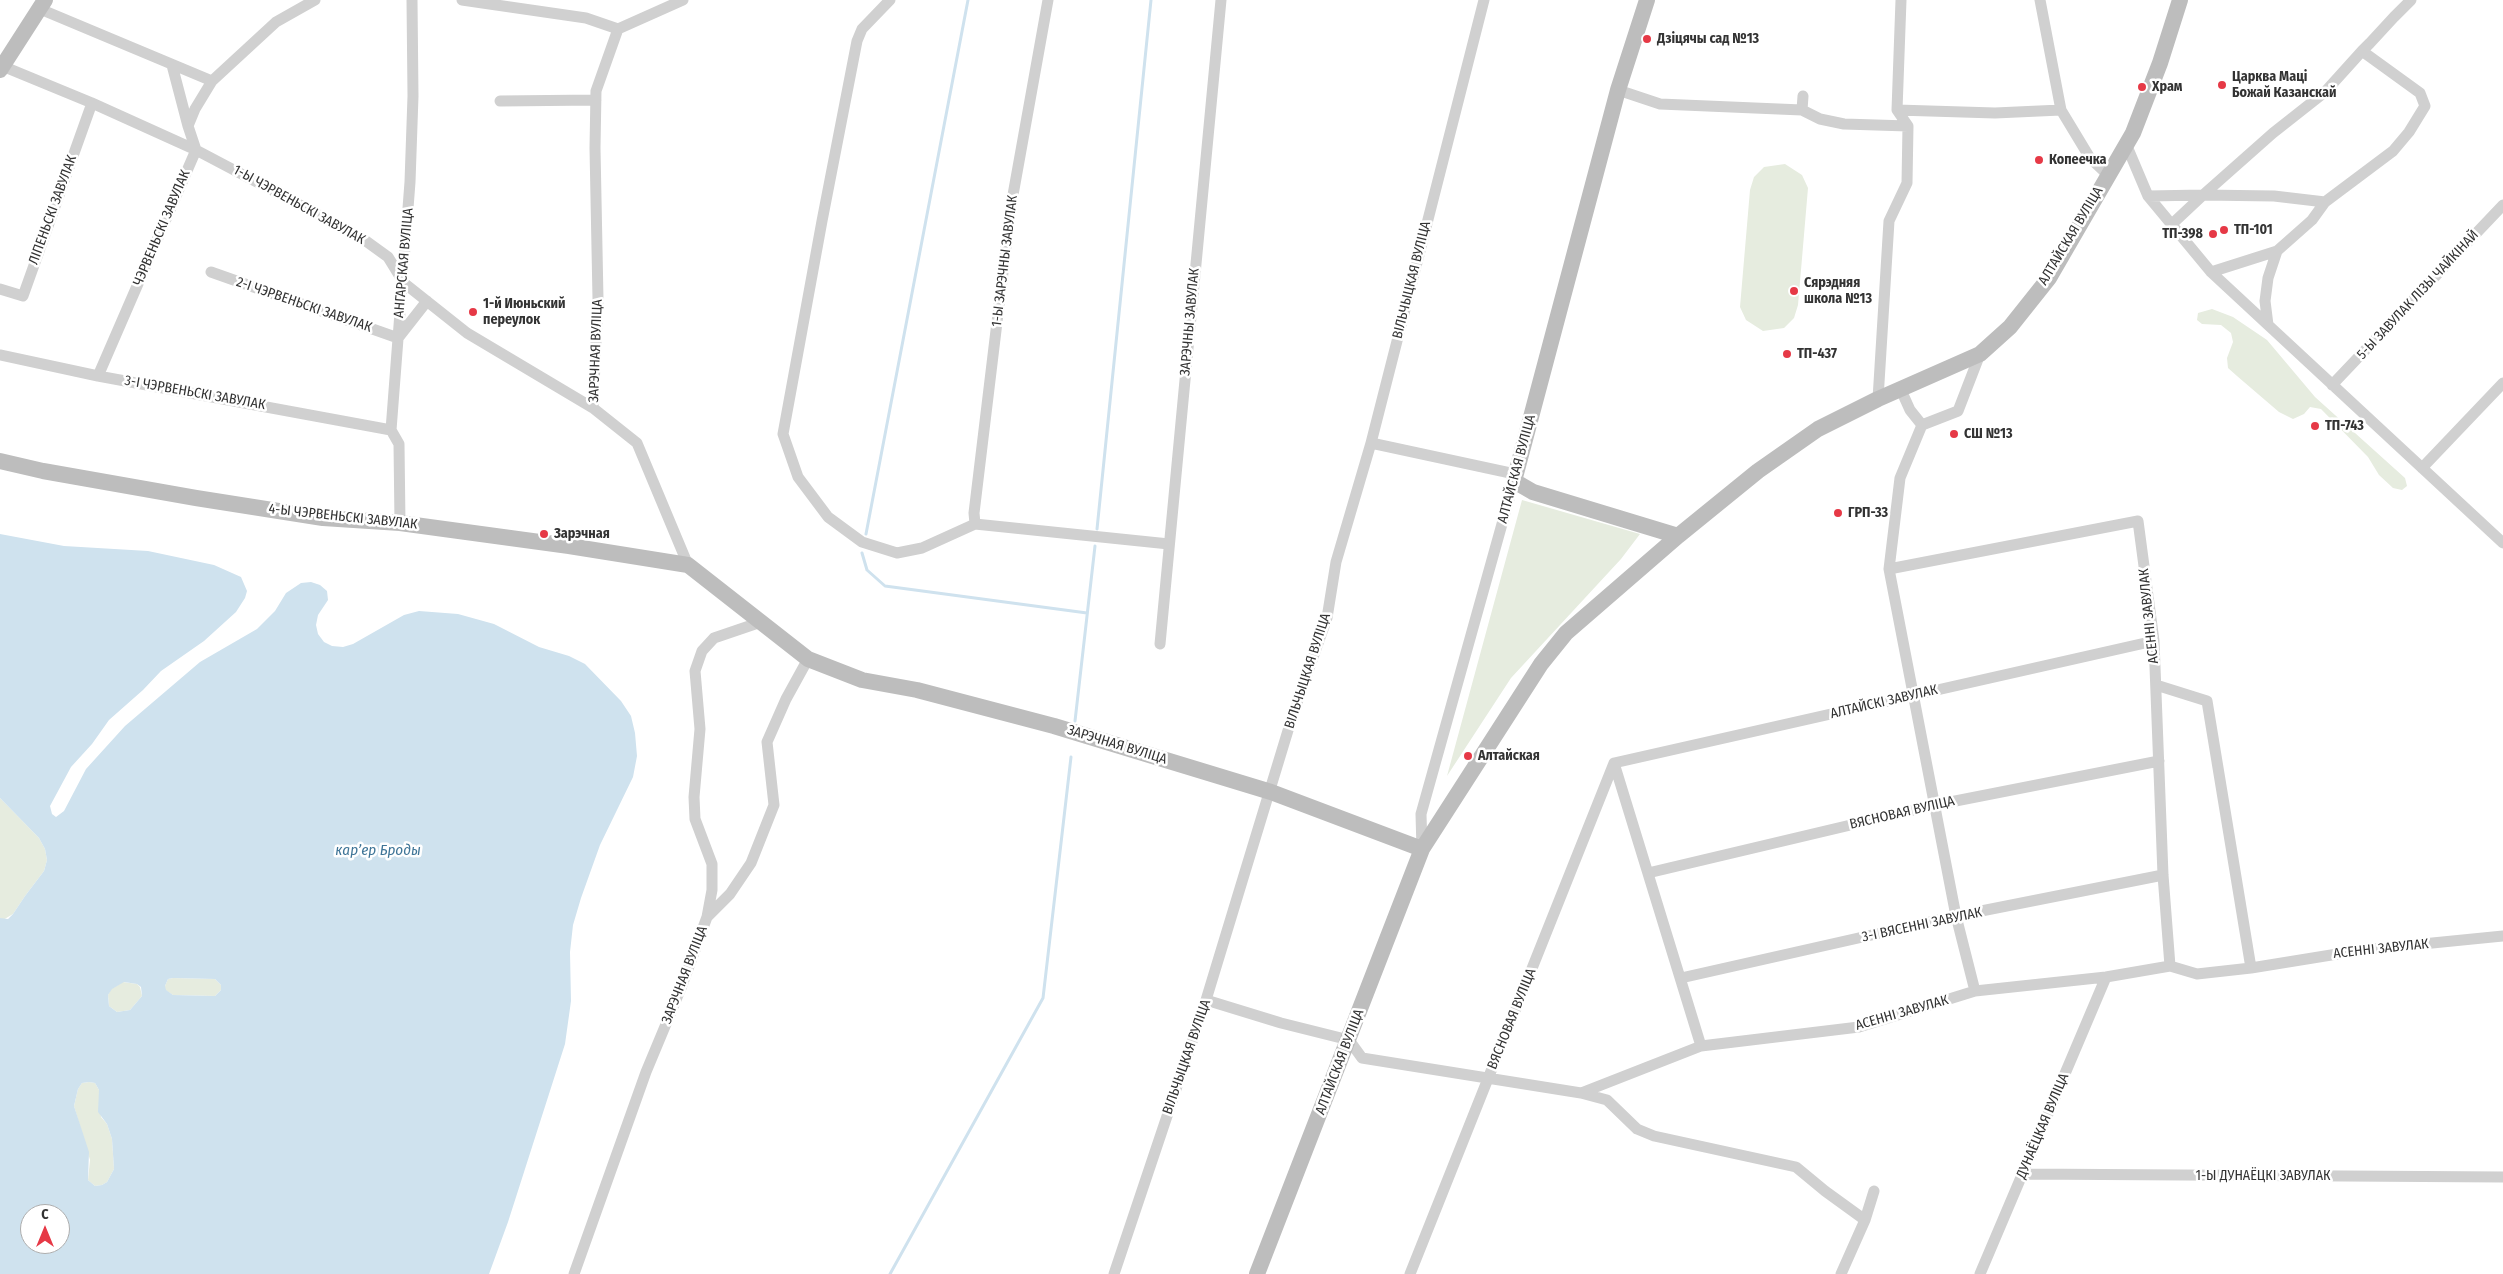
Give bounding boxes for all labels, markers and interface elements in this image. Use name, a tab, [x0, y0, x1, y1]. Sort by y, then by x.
place label: Дзіцячы сад №13	[1657, 31, 1759, 47]
marker: Дзіцячы сад №13	[1641, 33, 1653, 45]
place label: Царква Маці Божай Казанскай	[2232, 69, 2336, 102]
place label: Храм	[2152, 79, 2182, 95]
marker: Царква Маці Божай Казанскай	[2216, 79, 2228, 91]
marker: Храм	[2136, 81, 2148, 93]
place label: Копеечка	[2049, 152, 2107, 168]
street label: ЛІПЕНЬСКІ ЗАВУЛАК	[25, 153, 81, 267]
marker: Копеечка	[2033, 154, 2045, 166]
street label: 1-Ы ЧЭРВЕНЬСКІ ЗАВУЛАК	[230, 162, 368, 248]
street label: ЧЭРВЕНЬСКІ ЗАВУЛАК	[130, 168, 194, 288]
street label: АЛТАЙСКАЯ ВУЛІЦА	[2035, 184, 2107, 288]
street label: 1-Ы ЗАРЭЧНЫ ЗАВУЛАК	[989, 194, 1021, 328]
street label: АНГАРСКАЯ ВУЛІЦА	[391, 207, 417, 319]
street label: ВІЛЬЧЫЦКАЯ ВУЛІЦА	[1389, 220, 1435, 340]
place label: ТП-101	[2234, 222, 2273, 238]
marker: ТП-101	[2218, 224, 2230, 236]
place label: ТП-398	[2162, 226, 2203, 242]
street label: 5-Ы ЗАВУЛАК ЛІЗЫ ЧАЙКІНАЙ	[2354, 227, 2482, 363]
marker: ТП-398	[2207, 228, 2219, 240]
street label: ЗАРЭЧНЫ ЗАВУЛАК	[1177, 267, 1203, 377]
street label: 2-І ЧЭРВЕНЬСКІ ЗАВУЛАК	[234, 274, 374, 336]
place label: Сярэдняя школа №13	[1804, 275, 1872, 308]
marker: Сярэдняя школа №13	[1788, 285, 1800, 297]
place label: 1-й Июньский переулок	[483, 296, 565, 328]
street label: ЗАРЭЧНАЯ ВУЛІЦА	[586, 299, 606, 403]
marker: 1-й Июньский переулок	[467, 306, 479, 318]
place label: ТП-437	[1797, 346, 1837, 362]
marker: ТП-437	[1781, 348, 1793, 360]
street label: 3-І ЧЭРВЕНЬСКІ ЗАВУЛАК	[123, 372, 267, 414]
street label: АЛТАЙСКАЯ ВУЛІЦА	[1494, 413, 1540, 525]
place label: ТП-743	[2325, 418, 2364, 434]
marker: ТП-743	[2309, 420, 2321, 432]
place label: СШ №13	[1964, 426, 2013, 442]
marker: СШ №13	[1948, 428, 1960, 440]
street label: 4-Ы ЧЭРВЕНЬСКІ ЗАВУЛАК	[268, 501, 418, 533]
place label: ГРП-33	[1848, 505, 1888, 521]
marker: ГРП-33	[1832, 507, 1844, 519]
place label: Зарэчная	[554, 526, 610, 542]
marker: Зарэчная	[538, 528, 550, 540]
street label: АСЕННІ ЗАВУЛАК	[2136, 568, 2162, 664]
street label: ВІЛЬЧЫЦКАЯ ВУЛІЦА	[1281, 611, 1335, 731]
street label: АЛТАЙСКІ ЗАВУЛАК	[1829, 681, 1939, 723]
street label: ЗАРЭЧНАЯ ВУЛІЦА	[1065, 722, 1169, 768]
place label: Алтайская	[1478, 748, 1540, 764]
marker: Алтайская	[1462, 750, 1474, 762]
street label: ВЯСНОВАЯ ВУЛІЦА	[1848, 793, 1956, 833]
water label: карʼер Броды	[335, 842, 421, 860]
street label: 3-І ВЯСЕННІ ЗАВУЛАК	[1860, 904, 1984, 946]
street label: ЗАРЭЧНАЯ ВУЛІЦА	[659, 924, 711, 1026]
street label: АСЕННІ ЗАВУЛАК	[2333, 936, 2429, 962]
street label: ВЯСНОВАЯ ВУЛІЦА	[1484, 966, 1540, 1072]
street label: АСЕННІ ЗАВУЛАК	[1854, 992, 1950, 1034]
street label: ВІЛЬЧЫЦКАЯ ВУЛІЦА	[1159, 997, 1215, 1117]
street label: АЛТАЙСКАЯ ВУЛІЦА	[1312, 1007, 1368, 1117]
street label: ДУНАЁЦКАЯ ВУЛІЦА	[2013, 1071, 2073, 1181]
street label: 1-Ы ДУНАЁЦКІ ЗАВУЛАК	[2195, 1168, 2331, 1184]
north arrow	[20, 1204, 70, 1254]
text: С	[41, 1206, 49, 1223]

